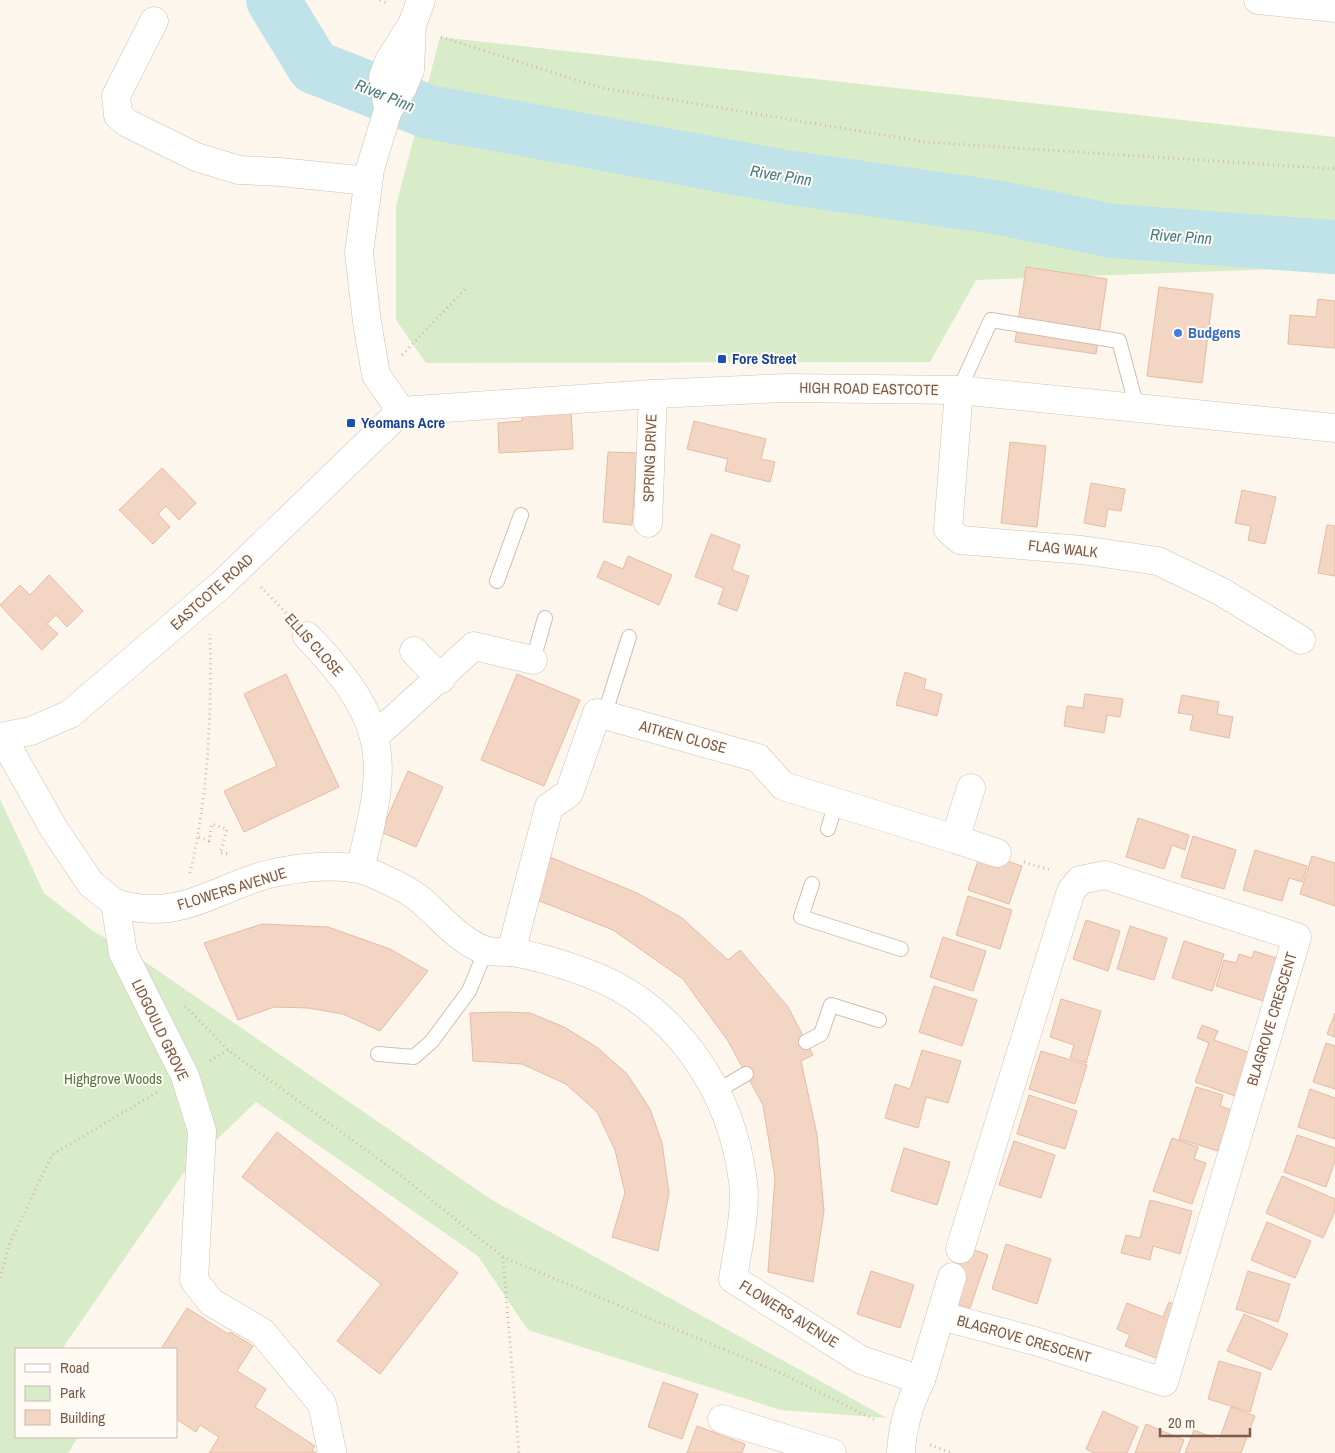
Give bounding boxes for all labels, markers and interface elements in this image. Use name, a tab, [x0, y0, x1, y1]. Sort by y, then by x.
water label: River Pinn	[352, 73, 418, 117]
water label: River Pinn	[749, 159, 813, 191]
water label: River Pinn	[1149, 223, 1213, 249]
place label: Budgens	[1188, 322, 1241, 343]
marker: Budgens	[1172, 327, 1184, 339]
place label: Fore Street	[732, 348, 796, 369]
marker: Fore Street	[716, 353, 728, 365]
street label: HIGH ROAD EASTCOTE	[799, 377, 939, 400]
place label: Yeomans Acre	[361, 412, 445, 433]
street label: SPRING DRIVE	[637, 414, 662, 502]
marker: Yeomans Acre	[345, 417, 357, 429]
street label: FLAG WALK	[1027, 534, 1100, 563]
street label: EASTCOTE ROAD	[166, 549, 258, 635]
street label: ELLIS CLOSE	[280, 608, 348, 681]
street label: AITKEN CLOSE	[636, 715, 729, 758]
street label: FLOWERS AVENUE	[175, 862, 289, 915]
street label: BLAGROVE CRESCENT	[1241, 949, 1302, 1088]
street label: LIDGOULD GROVE	[127, 975, 194, 1084]
park label: Highgrove Woods	[64, 1068, 162, 1089]
street label: FLOWERS AVENUE	[736, 1275, 843, 1352]
street label: BLAGROVE CRESCENT	[955, 1309, 1094, 1368]
legend	[15, 1348, 178, 1438]
text: Road	[60, 1357, 89, 1378]
text: Park	[60, 1382, 86, 1403]
scale bar	[1160, 1406, 1250, 1438]
text: Building	[60, 1407, 105, 1428]
text: 20 m	[1168, 1412, 1195, 1433]

